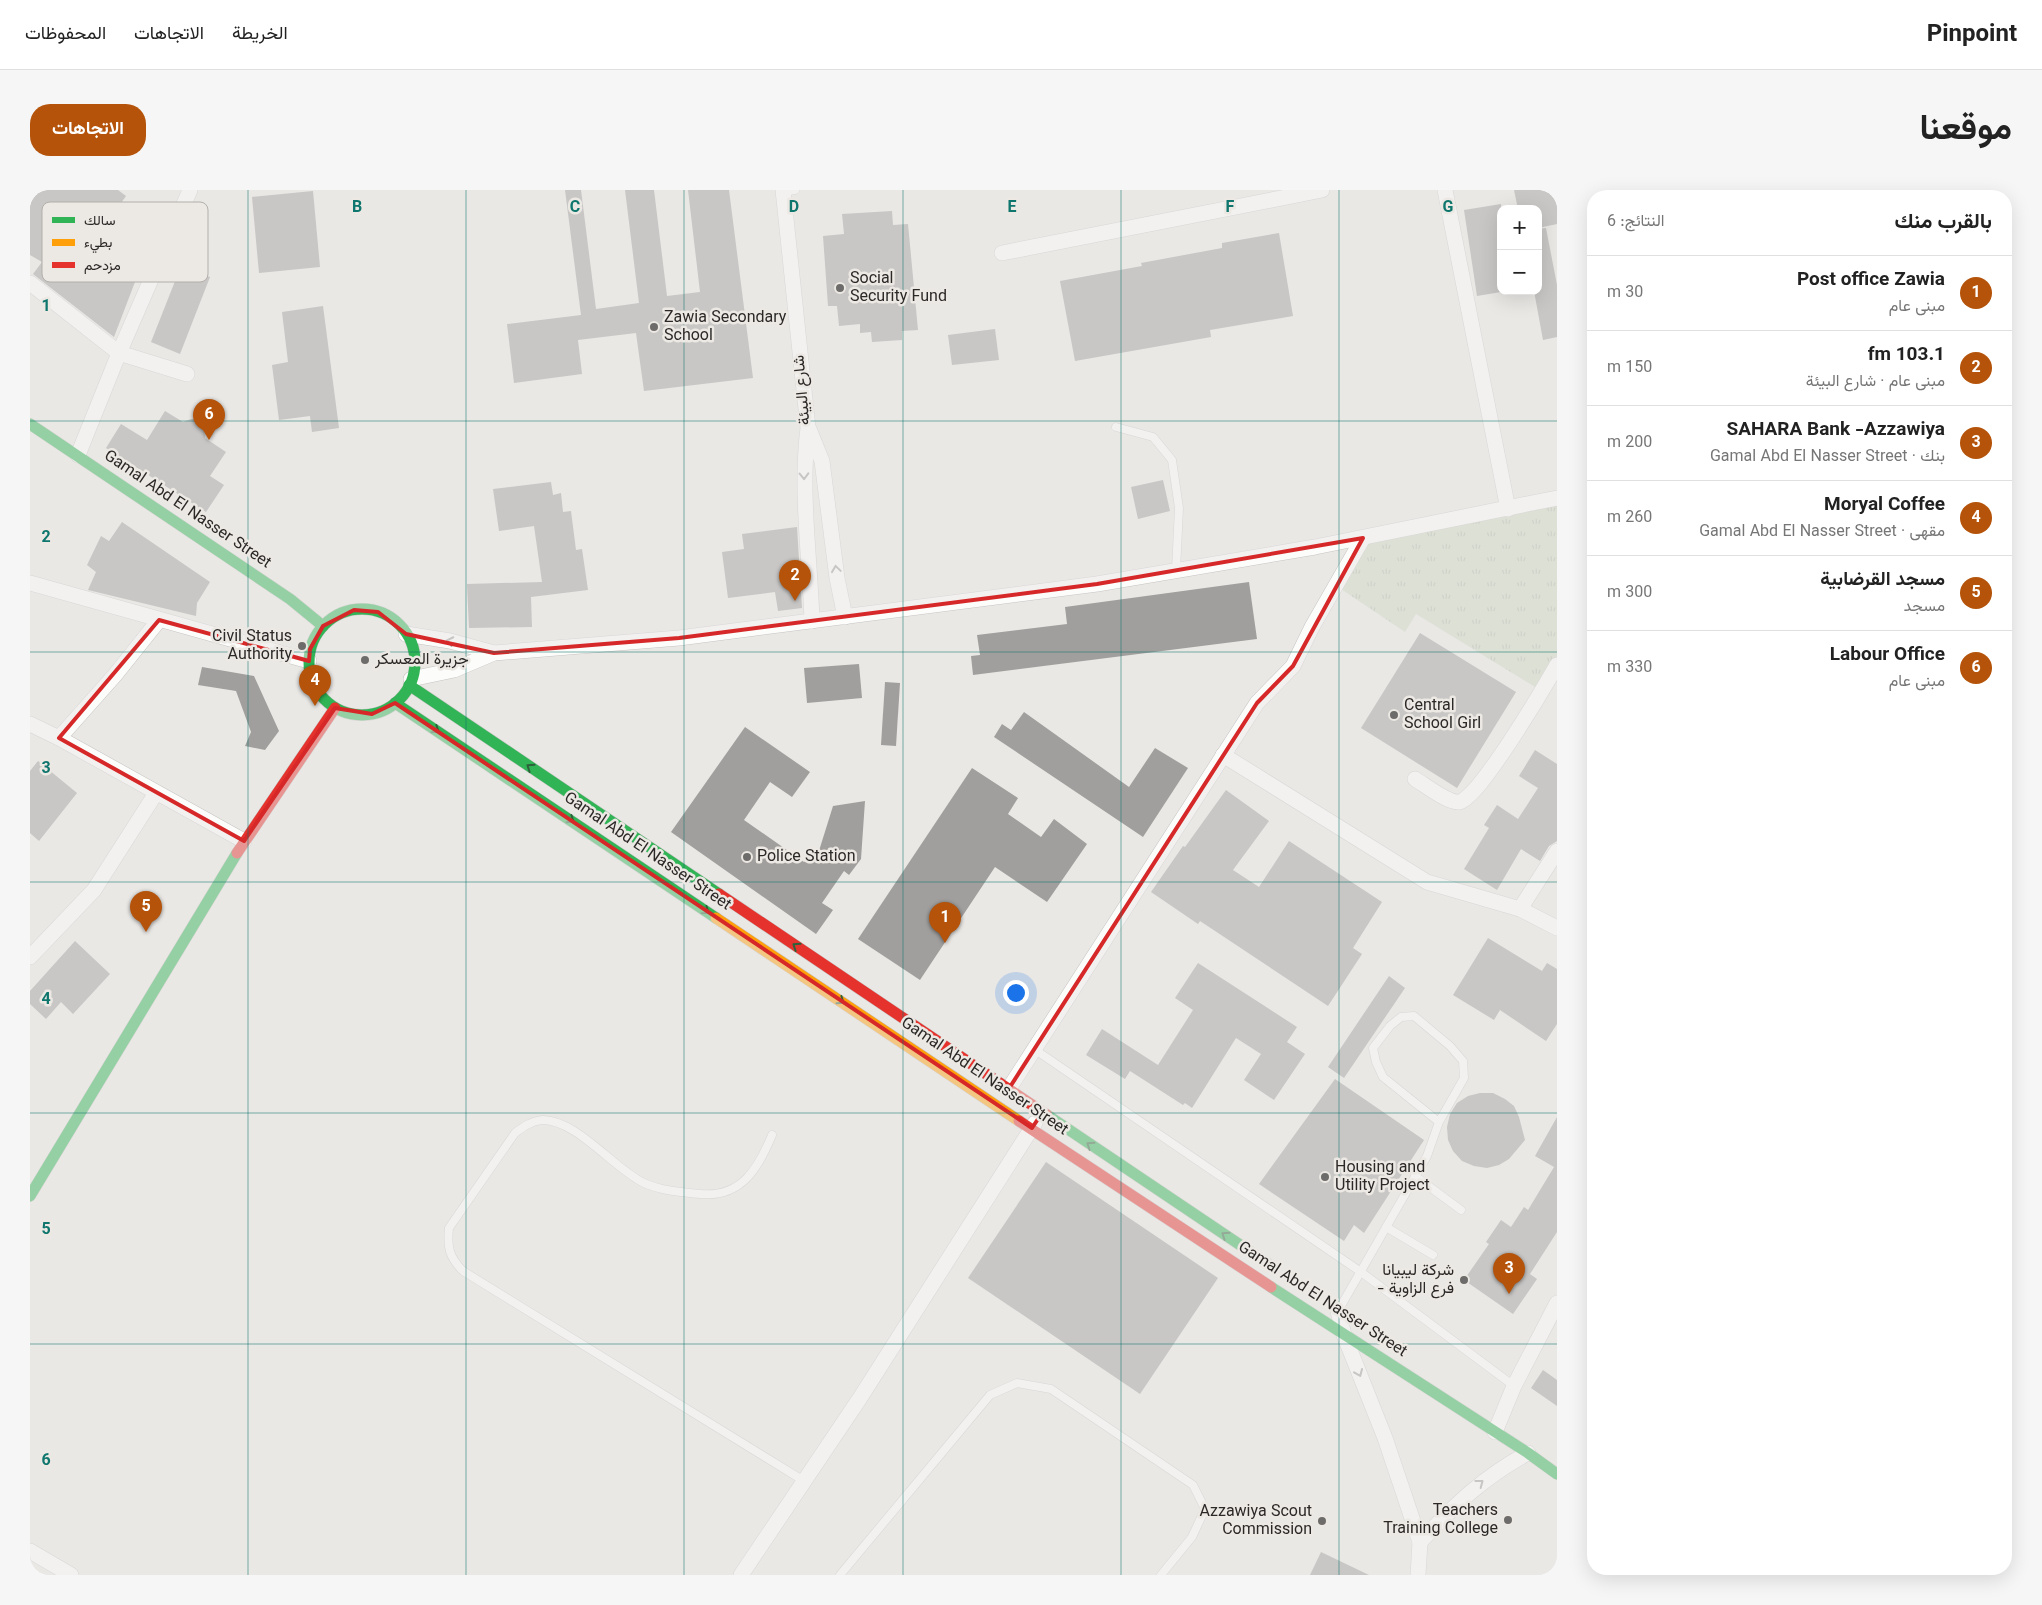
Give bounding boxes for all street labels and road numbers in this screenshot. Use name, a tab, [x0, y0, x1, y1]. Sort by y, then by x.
street label: شارع البيئة	[787, 354, 819, 426]
street label: Gamal Abd El Nasser Street	[98, 444, 276, 576]
street label: Gamal Abd El Nasser Street	[558, 786, 736, 918]
street label: Gamal Abd El Nasser Street	[895, 1011, 1073, 1143]
street label: Gamal Abd El Nasser Street	[1232, 1236, 1412, 1364]

